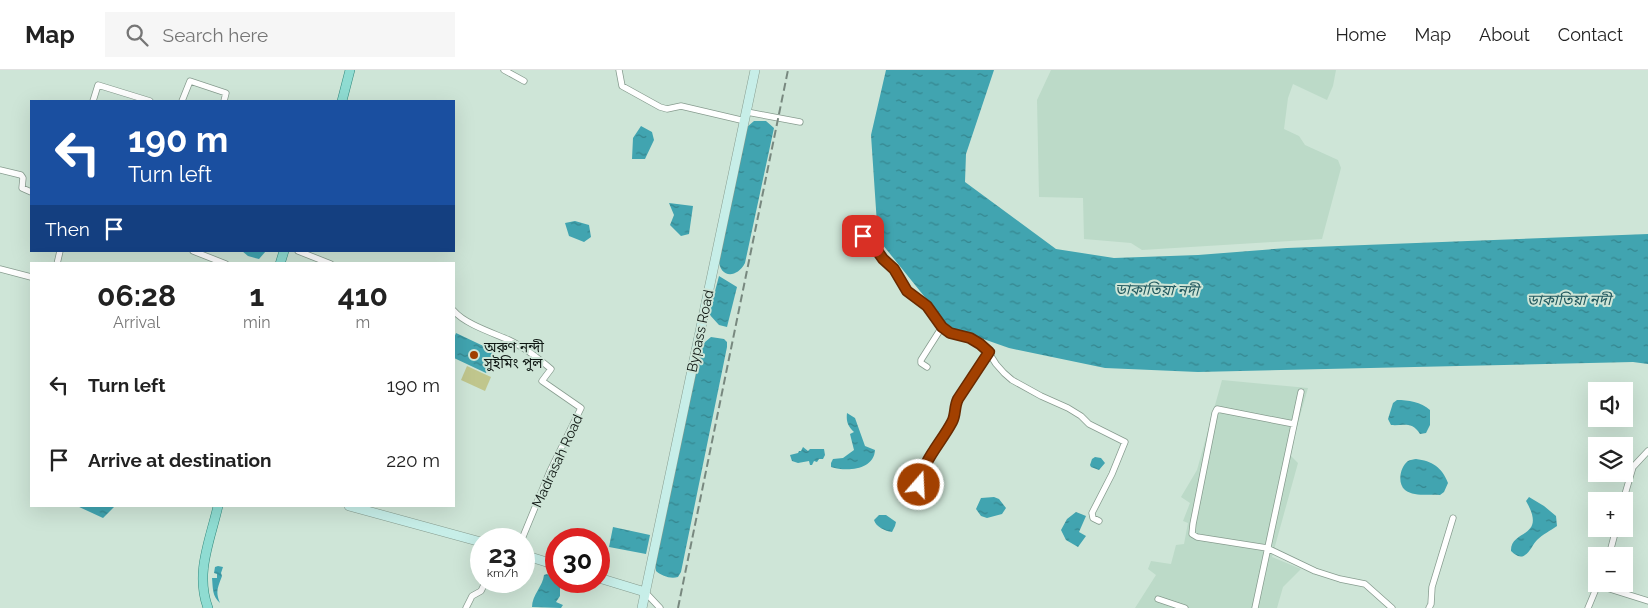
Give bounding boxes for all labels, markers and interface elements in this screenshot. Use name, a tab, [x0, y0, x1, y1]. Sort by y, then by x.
search box	[105, 12, 455, 57]
text: Map	[25, 20, 75, 49]
icon: search	[123, 21, 151, 49]
text: Search here	[163, 24, 268, 46]
text: Home	[1335, 24, 1386, 45]
text: Map	[1414, 24, 1451, 45]
text: About	[1479, 24, 1530, 45]
text: Contact	[1558, 24, 1623, 45]
text: 190 m	[128, 119, 228, 160]
icon: left	[45, 120, 110, 185]
text: Turn left	[128, 161, 212, 187]
icon: arrive	[100, 215, 128, 243]
pin	[842, 215, 884, 257]
text: Then	[45, 218, 90, 240]
icon: arrive	[849, 222, 877, 250]
text: 06:28	[97, 278, 176, 313]
text: 1	[249, 278, 264, 313]
text: 410	[338, 278, 388, 313]
water label: ডাকাতিয়া নদী	[1115, 280, 1202, 300]
street label: Bypass Road	[683, 288, 717, 374]
water label: ডাকাতিয়া নদী	[1527, 291, 1614, 309]
text: Arrival	[113, 313, 160, 332]
text: min	[243, 313, 271, 332]
text: m	[355, 313, 370, 332]
place label: অরুণ নন্দী সুইমিং পুল	[483, 339, 544, 372]
marker: অরুণ নন্দী সুইমিং পুল	[468, 349, 480, 361]
icon: left	[45, 371, 73, 399]
text: Turn left	[88, 374, 165, 396]
text: 190 m	[387, 374, 440, 396]
map controls	[1588, 382, 1633, 592]
button: sound	[1588, 382, 1633, 427]
street label: Madrasah Road	[528, 412, 586, 510]
button: layers	[1588, 437, 1633, 482]
icon: arrive	[45, 446, 73, 474]
text: Arrive at destination	[88, 449, 272, 471]
text: 220 m	[386, 449, 440, 471]
position arrow	[892, 458, 944, 510]
button: +	[1588, 492, 1633, 537]
speed limit sign: 30	[545, 528, 610, 593]
text: 23	[488, 539, 517, 569]
button: −	[1588, 547, 1633, 592]
text: km/h	[487, 566, 518, 580]

